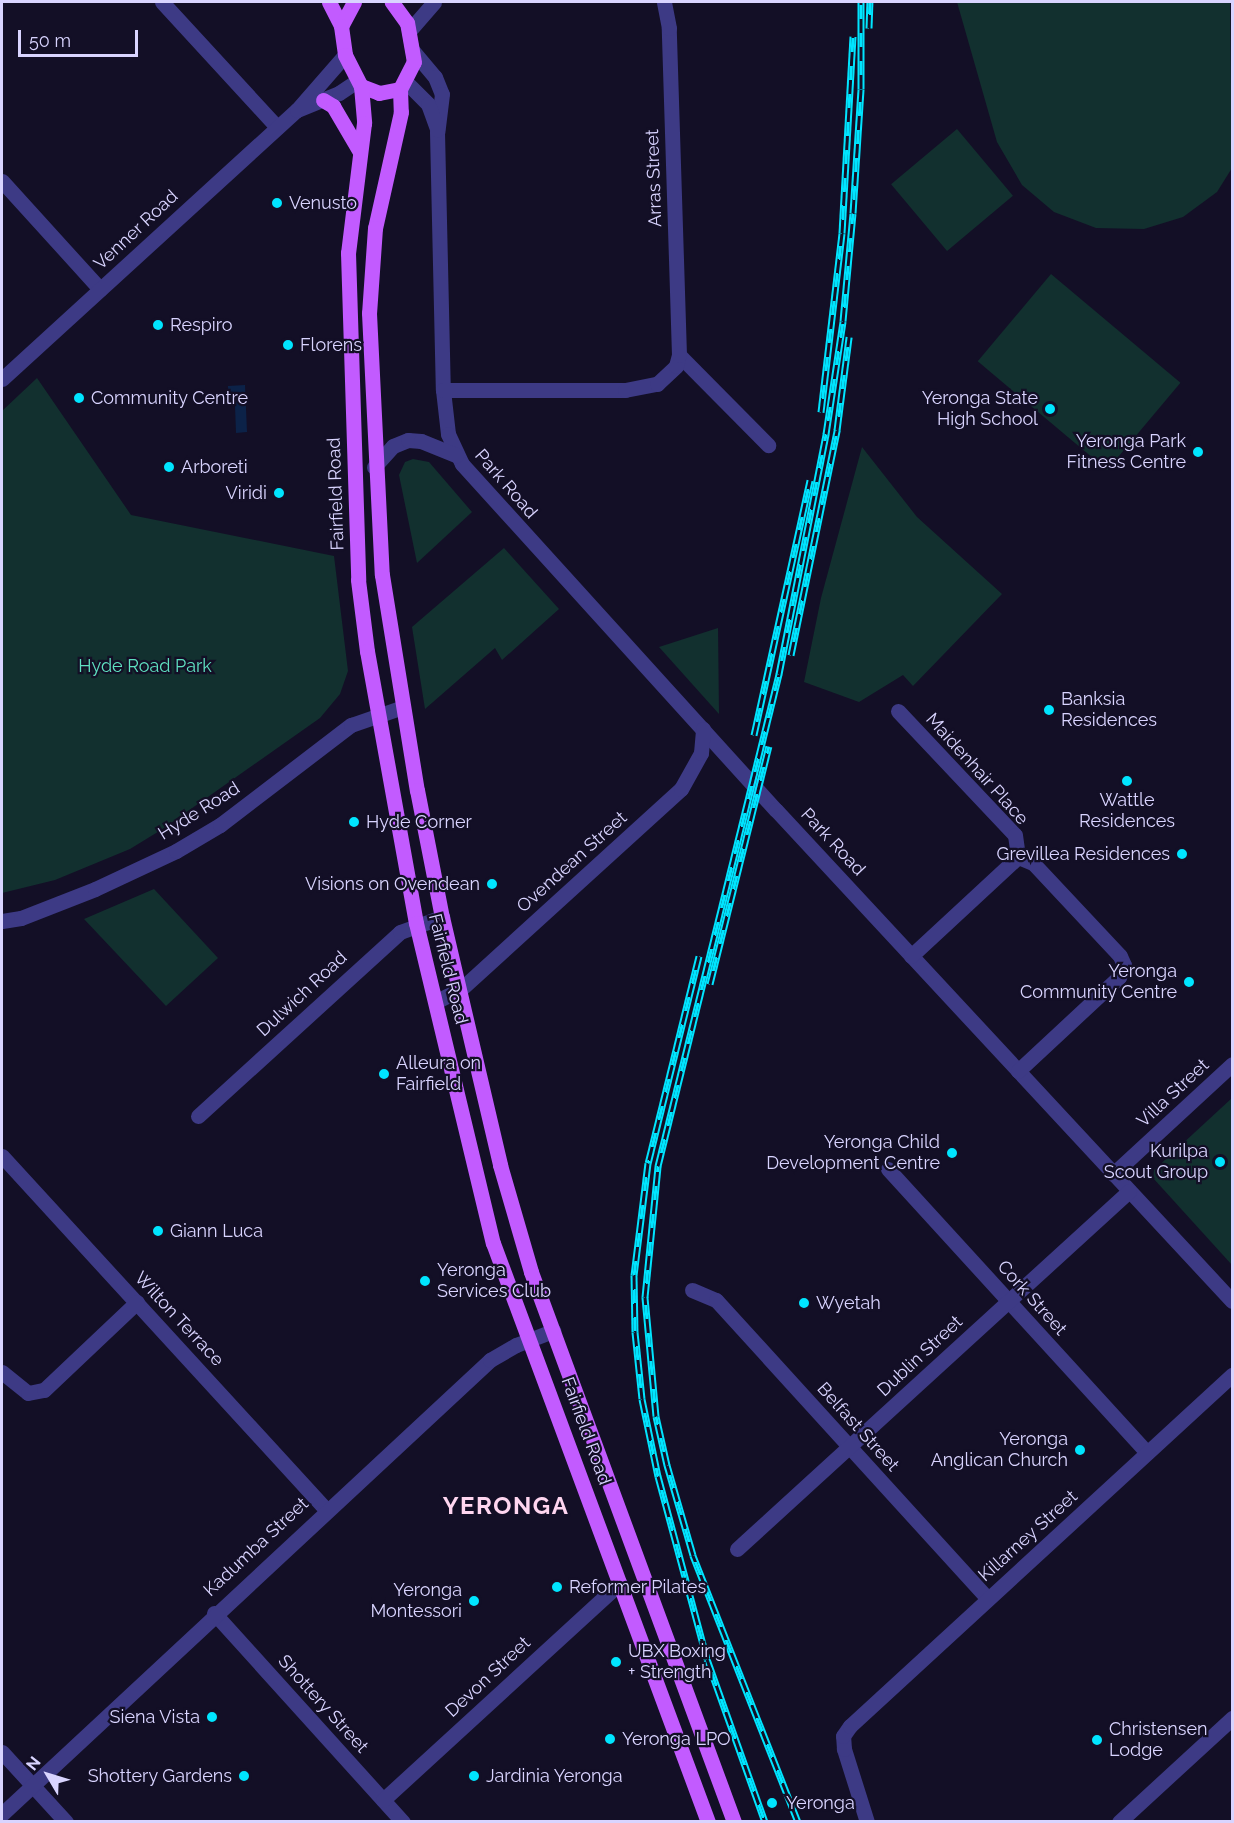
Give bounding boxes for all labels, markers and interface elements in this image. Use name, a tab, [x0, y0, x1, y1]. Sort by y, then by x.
scale bar	[21, 18, 141, 56]
text: 50 m	[29, 30, 71, 51]
street label: Arras Street	[642, 129, 666, 227]
street label: Venner Road	[89, 186, 183, 274]
place label: Venusto	[289, 192, 357, 214]
marker: Venusto	[270, 196, 284, 210]
place label: Respiro	[170, 314, 232, 336]
marker: Respiro	[151, 318, 165, 332]
place label: Florens	[300, 334, 362, 356]
marker: Florens	[281, 338, 295, 352]
place label: Community Centre	[91, 387, 249, 409]
place label: Yeronga State High School	[922, 388, 1038, 430]
marker: Community Centre	[72, 391, 86, 405]
marker: Yeronga State High School	[1043, 402, 1057, 416]
place label: Yeronga Park Fitness Centre	[1066, 431, 1186, 474]
street label: Fairfield Road	[323, 437, 349, 551]
street label: Park Road	[470, 445, 542, 523]
marker: Yeronga Park Fitness Centre	[1191, 445, 1205, 459]
place label: Arboreti	[181, 456, 248, 478]
marker: Arboreti	[162, 460, 176, 474]
place label: Viridi	[225, 482, 267, 504]
marker: Viridi	[272, 486, 286, 500]
park label: Hyde Road Park	[78, 655, 212, 677]
place label: Banksia Residences	[1061, 689, 1157, 732]
marker: Banksia Residences	[1042, 703, 1056, 717]
street label: Maidenhair Place	[921, 709, 1033, 829]
marker: Wattle Residences	[1120, 774, 1134, 788]
street label: Hyde Road	[154, 777, 244, 845]
place label: Wattle Residences	[1079, 790, 1175, 832]
street label: Park Road	[796, 804, 870, 880]
street label: Ovendean Street	[513, 807, 631, 917]
place label: Hyde Corner	[366, 811, 472, 833]
marker: Hyde Corner	[347, 815, 361, 829]
place label: Grevillea Residences	[997, 843, 1170, 865]
marker: Grevillea Residences	[1175, 847, 1189, 861]
place label: Visions on Ovendean	[305, 873, 480, 895]
marker: Visions on Ovendean	[485, 877, 499, 891]
street label: Fairfield Road	[424, 912, 472, 1026]
street label: Dulwich Road	[253, 947, 351, 1041]
place label: Yeronga Community Centre	[1019, 961, 1177, 1004]
marker: Yeronga Community Centre	[1182, 975, 1196, 989]
place label: Alleura on Fairfield	[396, 1053, 481, 1096]
street label: Villa Street	[1133, 1054, 1213, 1132]
marker: Alleura on Fairfield	[377, 1067, 391, 1081]
place label: Yeronga Child Development Centre	[766, 1132, 940, 1174]
place label: Kurilpa Scout Group	[1104, 1141, 1208, 1184]
marker: Yeronga Child Development Centre	[945, 1146, 959, 1160]
marker: Kurilpa Scout Group	[1213, 1155, 1227, 1169]
place label: Giann Luca	[170, 1220, 263, 1242]
marker: Giann Luca	[151, 1224, 165, 1238]
street label: Cork Street	[993, 1256, 1071, 1340]
place label: Yeronga Services Club	[437, 1260, 551, 1302]
street label: Wilton Terrace	[130, 1267, 228, 1371]
marker: Yeronga Services Club	[418, 1274, 432, 1288]
place label: Wyetah	[816, 1292, 881, 1314]
marker: Wyetah	[797, 1296, 811, 1310]
street label: Dublin Street	[873, 1311, 967, 1401]
street label: Fairfield Road	[557, 1374, 615, 1488]
street label: Belfast Street	[812, 1378, 904, 1476]
place label: Yeronga Anglican Church	[931, 1429, 1068, 1472]
marker: Yeronga Anglican Church	[1073, 1443, 1087, 1457]
street label: Killarney Street	[974, 1486, 1082, 1586]
district label: YERONGA	[443, 1492, 569, 1520]
street label: Kadumba Street	[199, 1493, 313, 1601]
place label: Reformer Pilates	[569, 1576, 707, 1598]
place label: Yeronga Montessori	[370, 1580, 462, 1622]
marker: Reformer Pilates	[550, 1580, 564, 1594]
marker: Yeronga Montessori	[467, 1594, 481, 1608]
street label: Devon Street	[441, 1632, 535, 1722]
place label: UBX Boxing + Strength	[628, 1641, 726, 1684]
street label: Shottery Street	[273, 1650, 373, 1758]
marker: UBX Boxing + Strength	[609, 1655, 623, 1669]
place label: Siena Vista	[109, 1706, 200, 1728]
marker: Siena Vista	[205, 1710, 219, 1724]
place label: Christensen Lodge	[1109, 1719, 1207, 1762]
place label: Yeronga LPO	[622, 1728, 731, 1750]
marker: Yeronga LPO	[603, 1732, 617, 1746]
marker: Christensen Lodge	[1090, 1733, 1104, 1747]
north arrow	[18, 1745, 78, 1805]
text: N	[22, 1753, 45, 1774]
place label: Shottery Gardens	[87, 1765, 232, 1787]
place label: Jardinia Yeronga	[486, 1765, 623, 1787]
marker: Shottery Gardens	[237, 1769, 251, 1783]
marker: Jardinia Yeronga	[467, 1769, 481, 1783]
place label: Yeronga	[786, 1792, 855, 1814]
marker: Yeronga	[763, 1794, 781, 1812]

